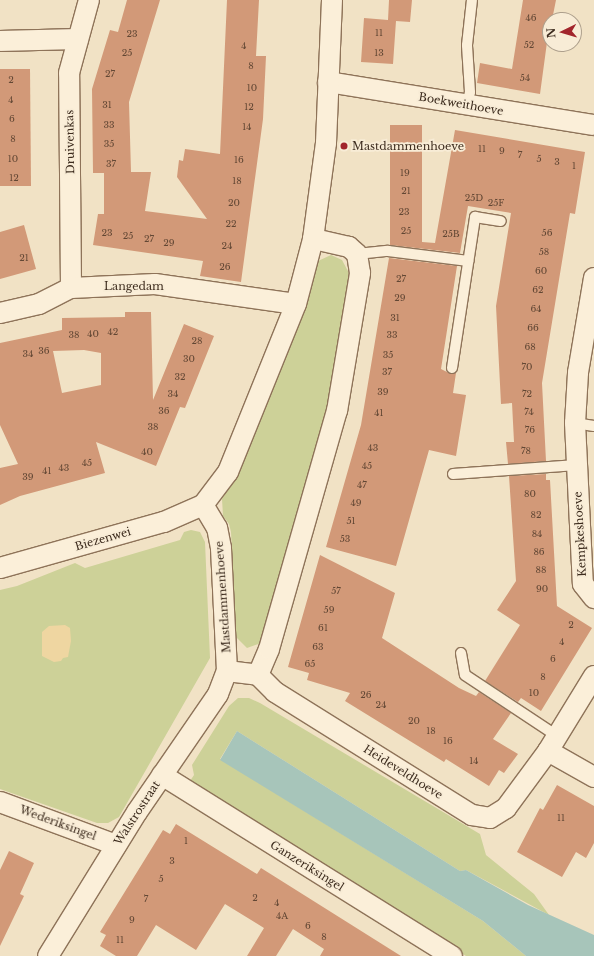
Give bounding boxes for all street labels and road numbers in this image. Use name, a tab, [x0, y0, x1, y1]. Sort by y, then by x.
street label: Boekweithoeve	[418, 90, 504, 118]
street label: Druivenkas	[63, 110, 77, 174]
street label: Langedam	[104, 279, 164, 293]
street label: Kempkeshoeve	[571, 491, 589, 577]
street label: Biezenwei	[74, 525, 132, 553]
street label: Mastdammenhoeve	[213, 541, 233, 653]
street label: Heideveldhoeve	[361, 742, 445, 802]
street label: Walstrostraat	[111, 778, 163, 848]
street label: Wederiksingel	[18, 803, 98, 843]
street label: Ganzeriksingel	[268, 838, 346, 894]

